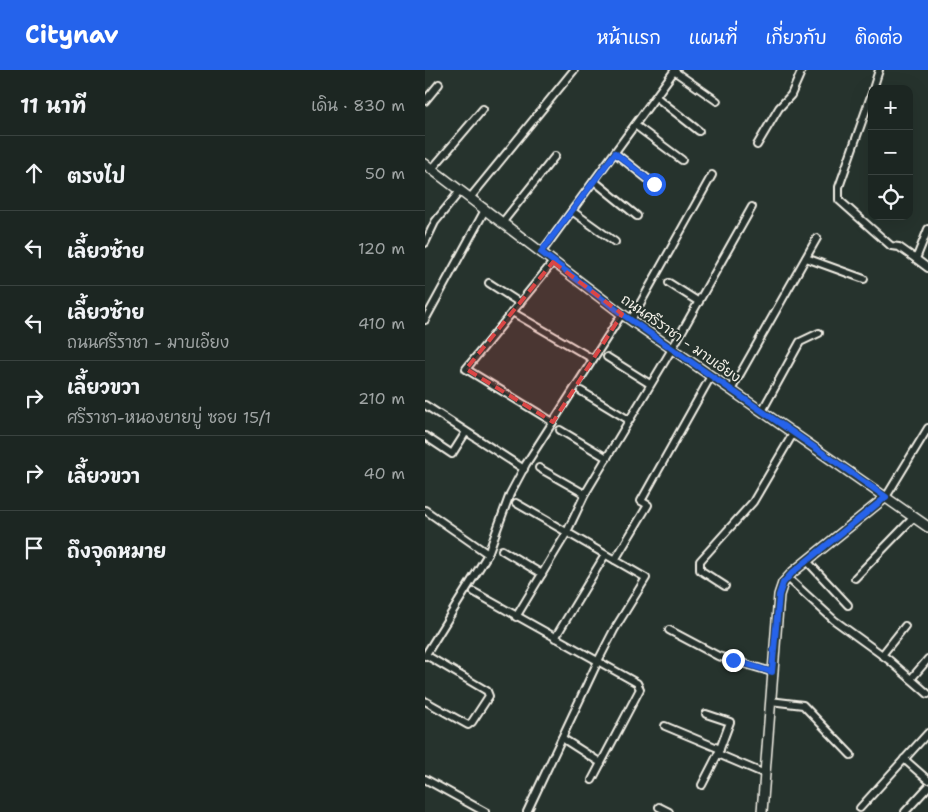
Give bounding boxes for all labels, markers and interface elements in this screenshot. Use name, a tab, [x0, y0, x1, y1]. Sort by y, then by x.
text: Citynav	[25, 19, 119, 51]
text: หน้าแรก	[597, 26, 661, 50]
text: แผนที่	[689, 26, 737, 50]
text: เกี่ยวกับ	[765, 26, 827, 50]
text: ติดต่อ	[855, 26, 903, 50]
map controls	[868, 85, 913, 220]
button: +	[868, 85, 913, 130]
text: 11 นาที	[20, 92, 86, 120]
text: เดิน · 830 m	[311, 95, 405, 116]
button: −	[868, 130, 913, 175]
icon: ahead	[20, 159, 48, 187]
text: 50 m	[365, 163, 405, 184]
text: ตรงไป	[67, 164, 125, 189]
route start	[643, 173, 666, 196]
button: locate	[868, 175, 913, 220]
icon: left	[20, 234, 48, 262]
text: 120 m	[358, 238, 405, 259]
text: เลี้ยวซ้าย	[67, 239, 144, 264]
street label: ถนนศรีราชา - มาบเอียง	[618, 290, 744, 386]
text: เลี้ยวซ้าย	[67, 300, 144, 325]
icon: left	[20, 309, 48, 337]
text: 410 m	[358, 313, 405, 334]
text: ถนนศรีราชา - มาบเอียง	[67, 332, 229, 353]
text: เลี้ยวขวา	[67, 375, 140, 400]
icon: right	[20, 384, 48, 412]
text: 210 m	[358, 388, 405, 409]
text: ศรีราชา-หนองยายบู่ ซอย 15/1	[67, 407, 271, 428]
icon: right	[20, 459, 48, 487]
text: 40 m	[363, 463, 405, 484]
text: เลี้ยวขวา	[67, 464, 140, 489]
icon: arrive	[20, 534, 48, 562]
text: ถึงจุดหมาย	[67, 539, 166, 564]
route end	[722, 649, 745, 672]

